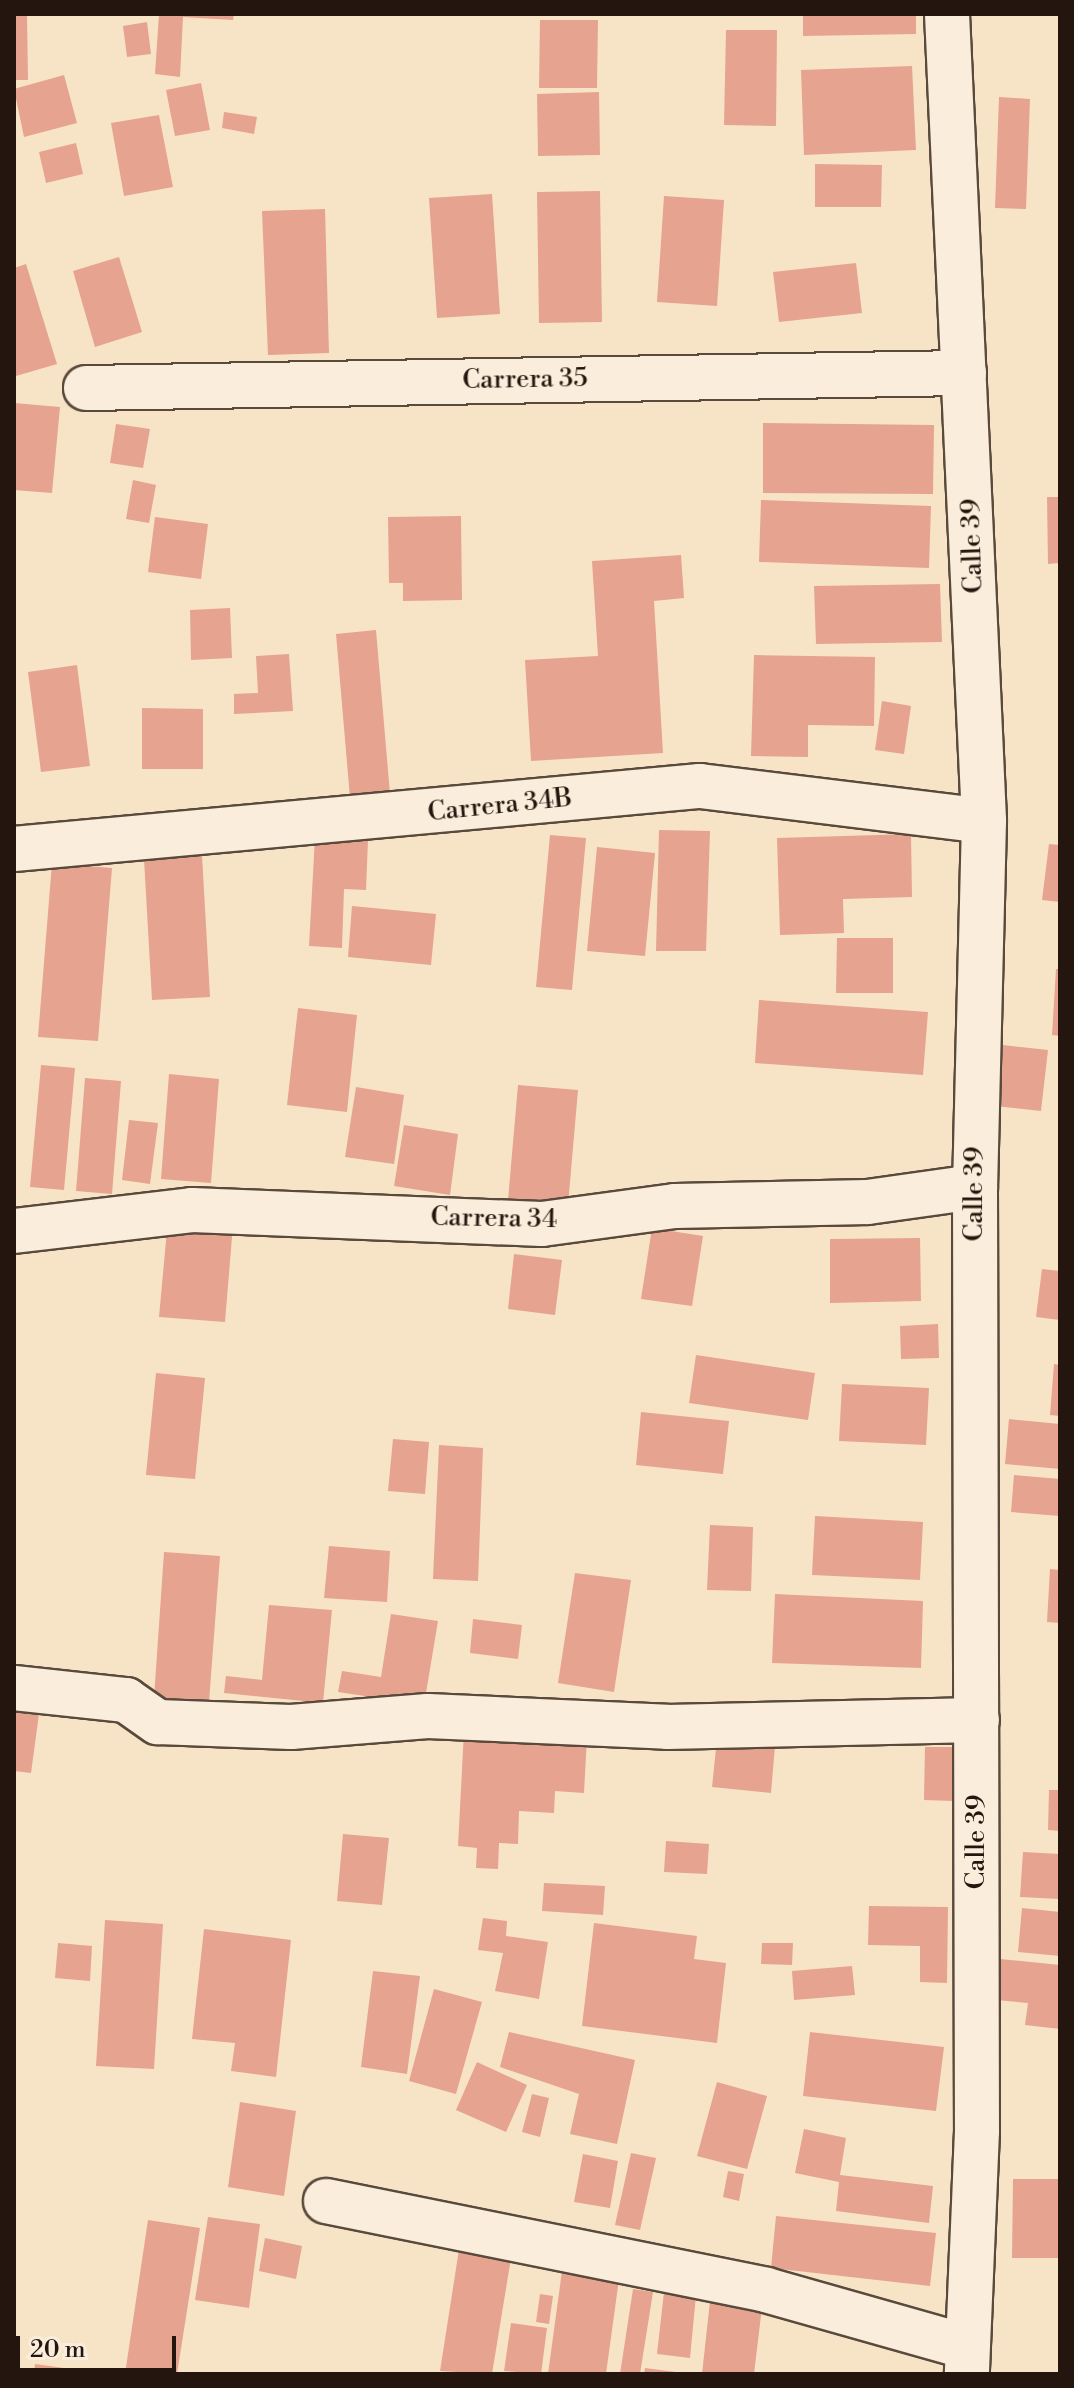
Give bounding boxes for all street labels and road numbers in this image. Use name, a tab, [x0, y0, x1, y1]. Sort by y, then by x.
street label: Carrera 35	[462, 363, 588, 397]
street label: Calle 39	[956, 498, 990, 594]
street label: Carrera 34B	[426, 783, 574, 829]
street label: Calle 39	[959, 1146, 991, 1242]
street label: Carrera 34	[430, 1202, 558, 1236]
street label: Calle 39	[961, 1794, 993, 1890]

